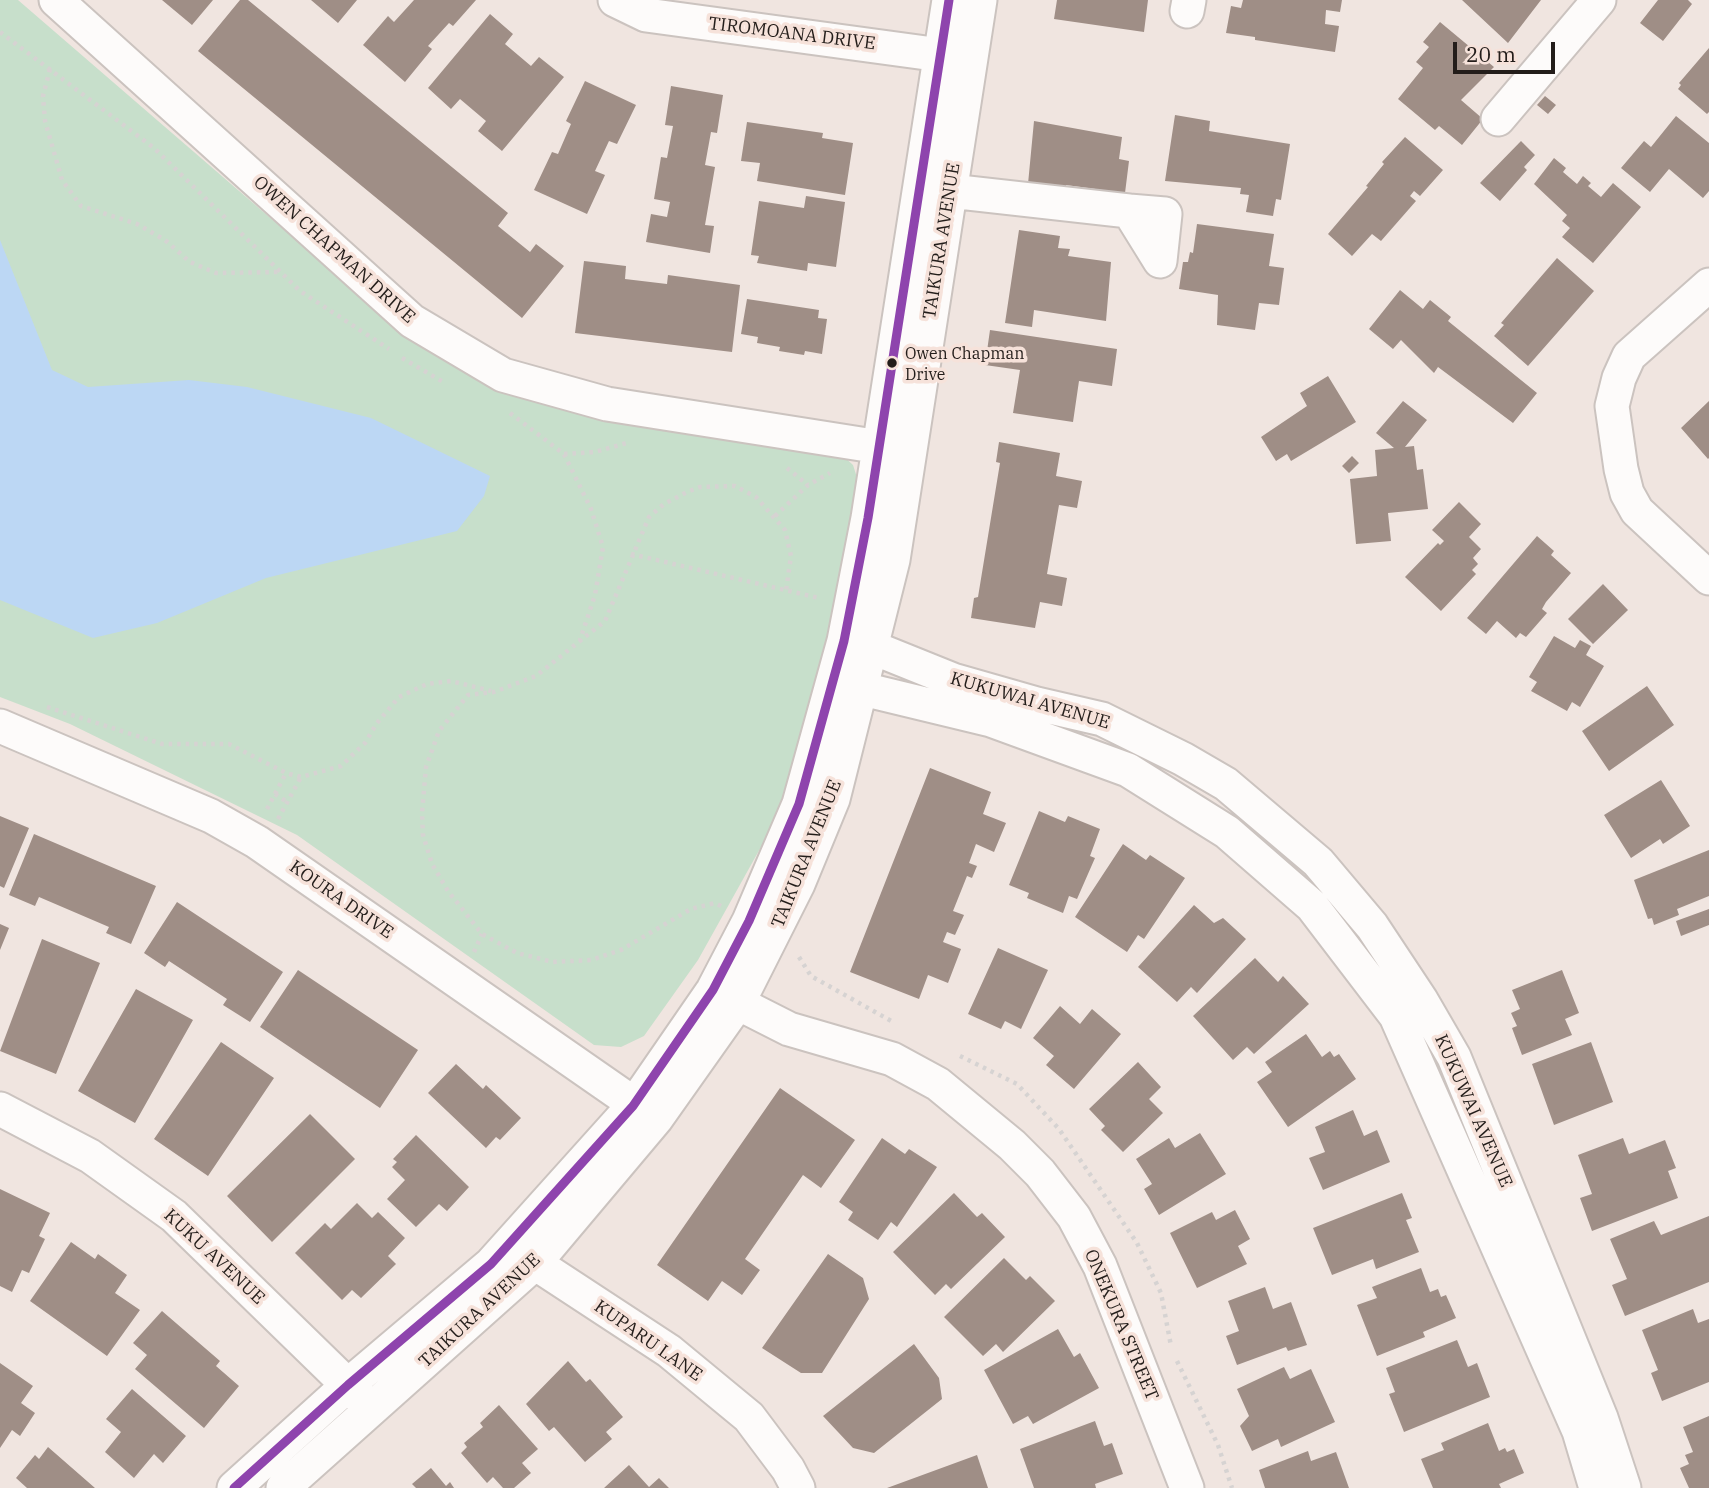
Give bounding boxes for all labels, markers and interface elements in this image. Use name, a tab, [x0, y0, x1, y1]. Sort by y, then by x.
street label: TIROMOANA DRIVE	[707, 13, 877, 55]
scale bar	[1457, 28, 1558, 72]
text: 20 m	[1466, 40, 1516, 68]
street label: TAIKURA AVENUE	[919, 161, 965, 321]
street label: OWEN CHAPMAN DRIVE	[249, 172, 419, 328]
place label: Owen Chapman Drive	[905, 344, 1025, 382]
marker: Owen Chapman Drive	[885, 356, 899, 370]
street label: KUKUWAI AVENUE	[948, 668, 1112, 734]
street label: TAIKURA AVENUE	[767, 777, 847, 931]
street label: KOURA DRIVE	[285, 856, 397, 944]
street label: KUKUWAI AVENUE	[1430, 1031, 1516, 1191]
street label: KUKU AVENUE	[159, 1205, 269, 1309]
street label: ONEKURA STREET	[1079, 1246, 1163, 1404]
street label: TAIKURA AVENUE	[415, 1249, 545, 1373]
street label: KUPARU LANE	[590, 1296, 706, 1386]

